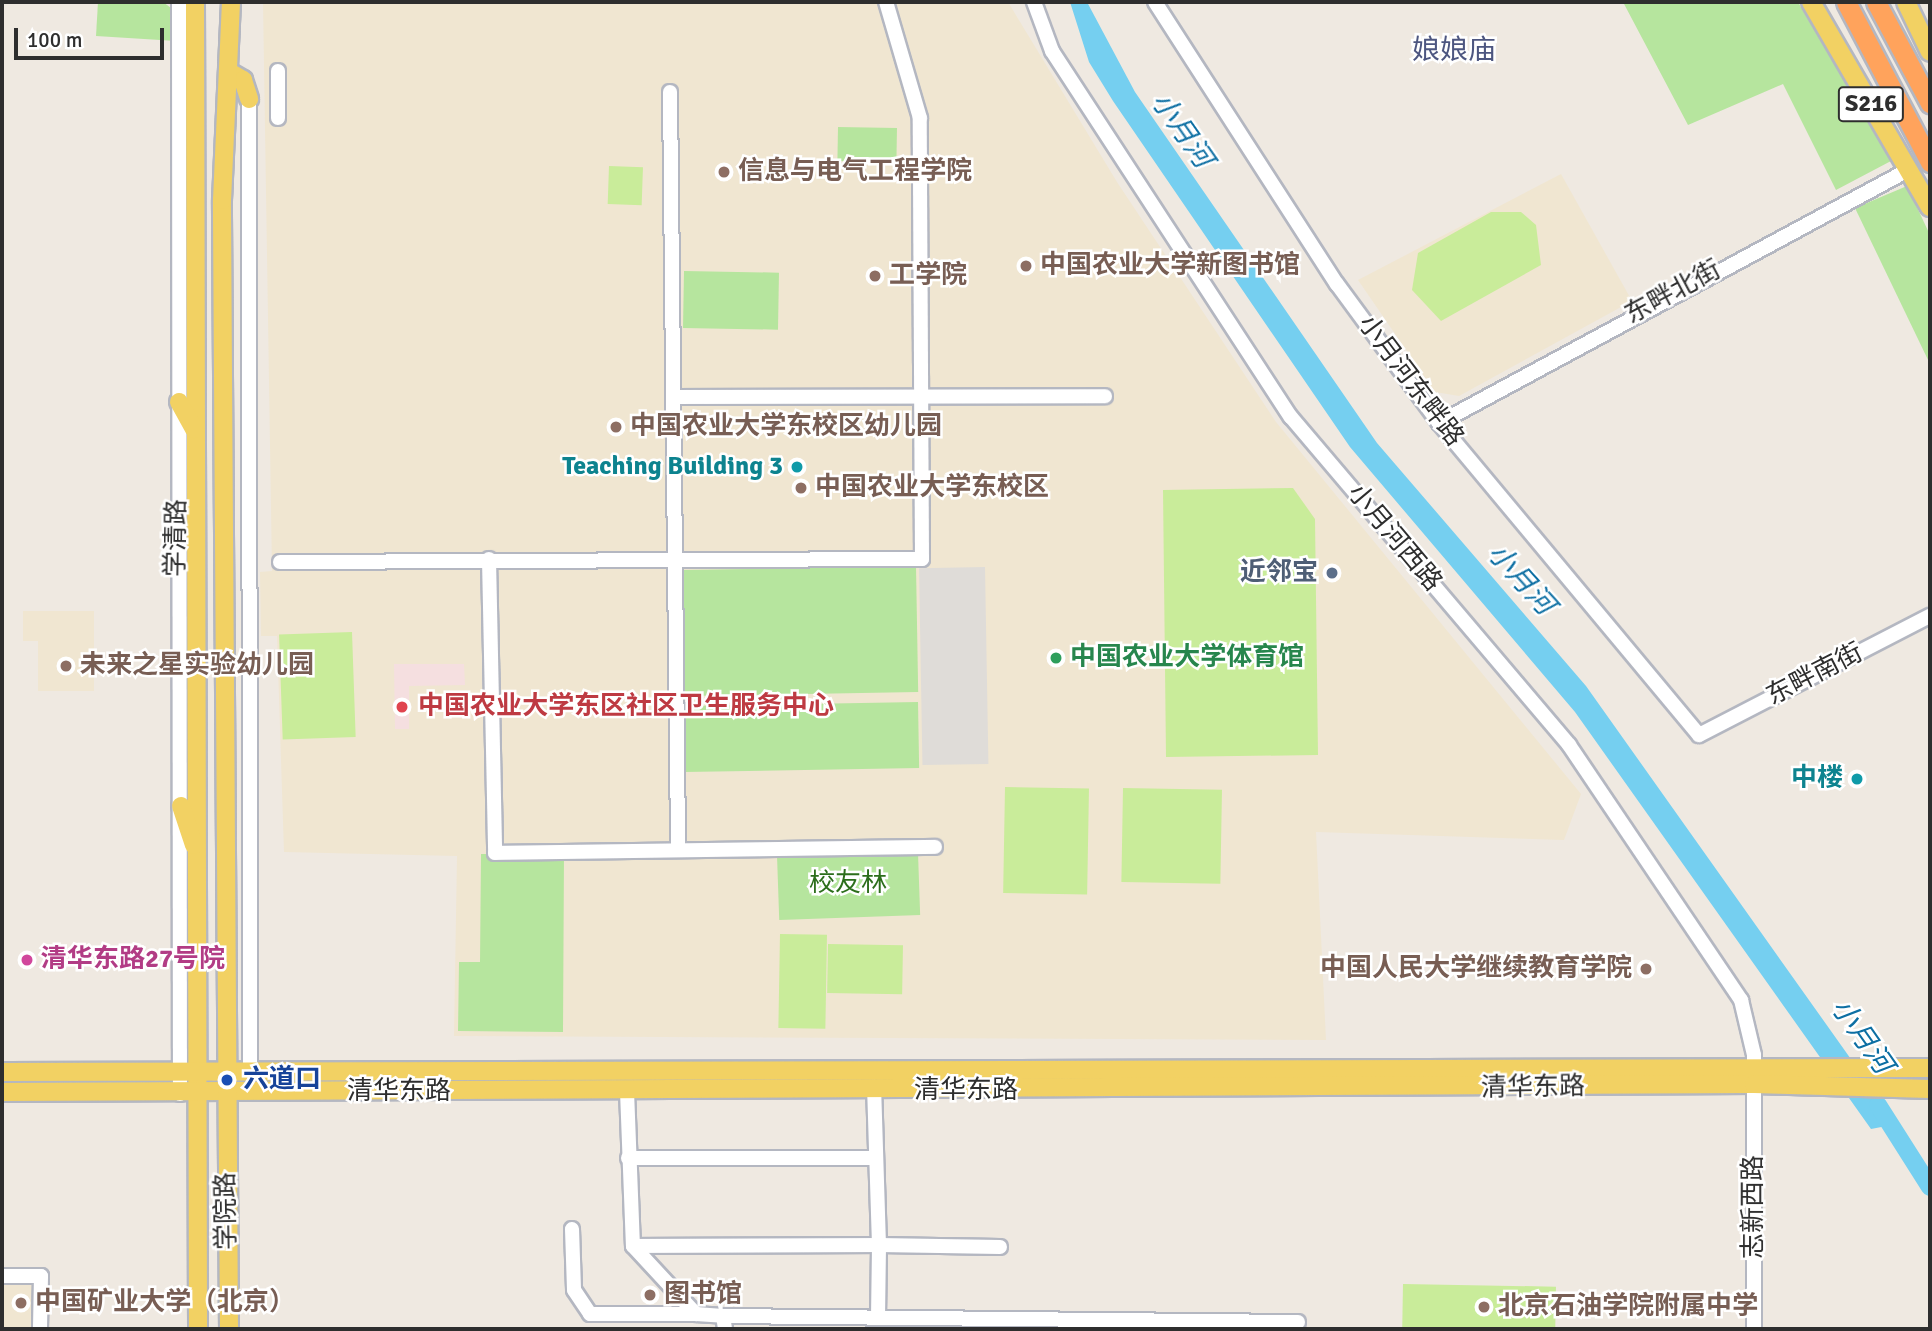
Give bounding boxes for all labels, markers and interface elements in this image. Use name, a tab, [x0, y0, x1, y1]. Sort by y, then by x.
scale bar	[18, 14, 168, 58]
text: 100 m	[27, 27, 82, 53]
district label: 娘娘庙	[1412, 33, 1496, 67]
road number: S216	[1838, 84, 1904, 124]
water label: 小月河	[1144, 86, 1220, 174]
place label: 信息与电气工程学院	[738, 156, 972, 188]
marker: 信息与电气工程学院	[716, 164, 732, 180]
place label: 中国农业大学新图书馆	[1040, 250, 1300, 282]
street label: 东畔北街	[1620, 255, 1726, 331]
marker: 中国农业大学新图书馆	[1018, 258, 1034, 274]
place label: 工学院	[889, 260, 967, 292]
marker: 工学院	[867, 268, 883, 284]
street label: 小月河东畔路	[1351, 309, 1469, 453]
place label: 中国农业大学东校区幼儿园	[630, 411, 942, 443]
marker: 中国农业大学东校区幼儿园	[608, 419, 624, 435]
place label: Teaching Building 3	[562, 451, 783, 483]
marker: Teaching Building 3	[789, 459, 805, 475]
place label: 中国农业大学东校区	[815, 472, 1049, 504]
street label: 小月河西路	[1340, 478, 1448, 598]
marker: 中国农业大学东校区	[793, 480, 809, 496]
street label: 学清路	[161, 499, 193, 577]
water label: 小月河	[1480, 537, 1562, 621]
place label: 近邻宝	[1240, 557, 1318, 589]
marker: 近邻宝	[1324, 565, 1340, 581]
street label: 东畔南街	[1762, 637, 1868, 713]
place label: 中国农业大学体育馆	[1070, 642, 1304, 674]
place label: 未来之星实验幼儿园	[80, 650, 314, 682]
marker: 中国农业大学体育馆	[1048, 650, 1064, 666]
marker: 未来之星实验幼儿园	[58, 658, 74, 674]
place label: 中国农业大学东区社区卫生服务中心	[418, 691, 834, 723]
marker: 中国农业大学东区社区卫生服务中心	[392, 697, 412, 717]
place label: 中楼	[1791, 763, 1843, 795]
marker: 中楼	[1849, 771, 1865, 787]
park label: 校友林	[809, 868, 887, 900]
place label: 清华东路27号院	[41, 944, 225, 976]
marker: 清华东路27号院	[19, 952, 35, 968]
place label: 中国人民大学继续教育学院	[1320, 953, 1632, 985]
marker: 中国人民大学继续教育学院	[1638, 961, 1654, 977]
water label: 小月河	[1824, 992, 1900, 1080]
place label: 六道口	[243, 1064, 321, 1096]
marker: 六道口	[217, 1070, 237, 1090]
street label: 清华东路	[1481, 1071, 1585, 1105]
street label: 清华东路	[914, 1075, 1018, 1107]
street label: 清华东路	[347, 1076, 451, 1108]
street label: 志新西路	[1738, 1155, 1770, 1259]
street label: 学院路	[211, 1172, 243, 1250]
place label: 图书馆	[664, 1279, 742, 1311]
place label: 中国矿业大学（北京）	[35, 1287, 295, 1319]
marker: 图书馆	[642, 1287, 658, 1303]
place label: 北京石油学院附属中学	[1498, 1291, 1758, 1323]
marker: 中国矿业大学（北京）	[13, 1295, 29, 1311]
marker: 北京石油学院附属中学	[1476, 1299, 1492, 1315]

